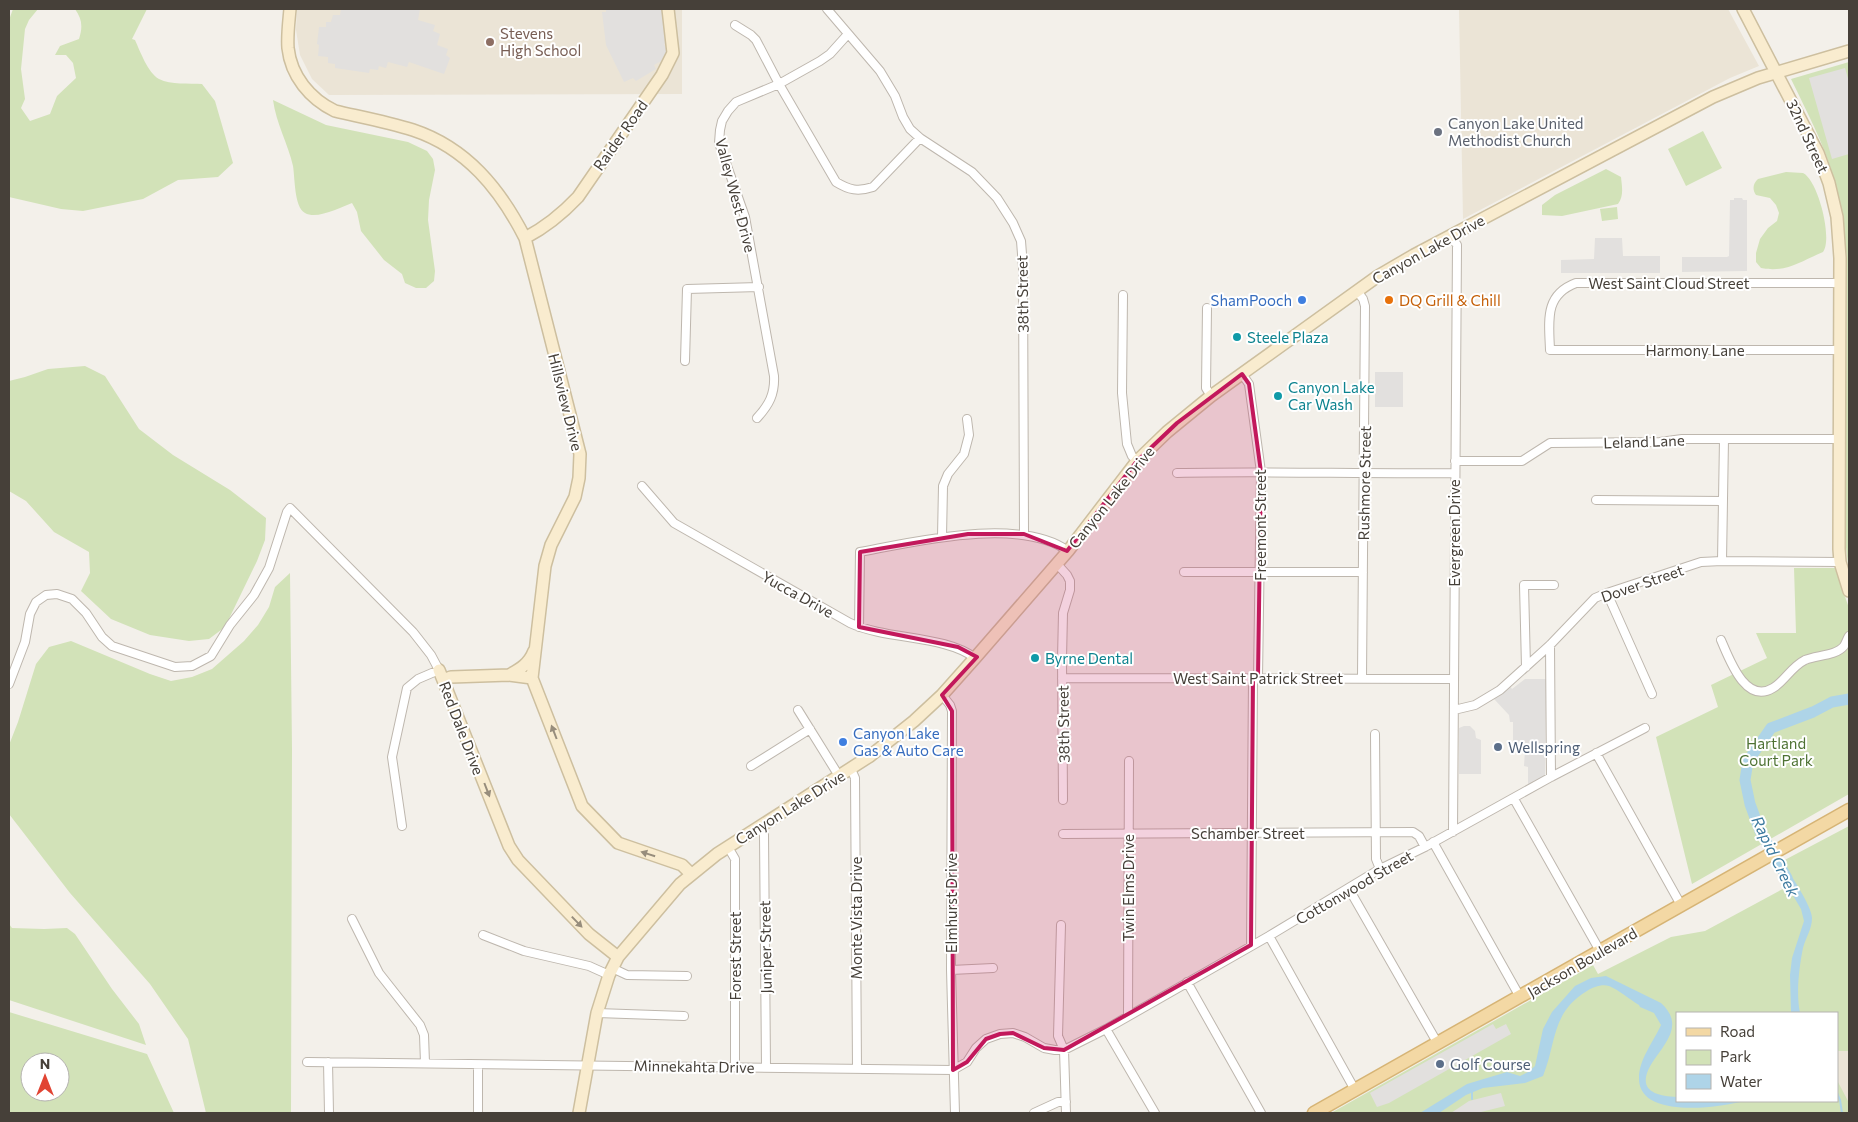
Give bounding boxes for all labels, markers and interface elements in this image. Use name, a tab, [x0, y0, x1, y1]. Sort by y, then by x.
place label: Stevens High School	[500, 24, 581, 59]
marker: Stevens High School	[484, 36, 496, 48]
street label: Raider Road	[589, 96, 651, 174]
street label: 32nd Street	[1783, 96, 1833, 176]
place label: Canyon Lake United Methodist Church	[1448, 114, 1584, 149]
marker: Canyon Lake United Methodist Church	[1432, 126, 1444, 138]
street label: Valley West Drive	[712, 136, 760, 254]
street label: Canyon Lake Drive	[1369, 211, 1487, 287]
street label: 38th Street	[1012, 255, 1032, 333]
street label: West Saint Cloud Street	[1588, 274, 1750, 292]
place label: ShamPooch	[1211, 291, 1292, 309]
place label: DQ Grill & Chill	[1399, 291, 1501, 309]
marker: ShamPooch	[1296, 294, 1308, 306]
marker: DQ Grill & Chill	[1383, 294, 1395, 306]
place label: Steele Plaza	[1247, 328, 1328, 346]
marker: Steele Plaza	[1231, 331, 1243, 343]
street label: Harmony Lane	[1645, 341, 1745, 359]
street label: Hillsview Drive	[545, 351, 587, 453]
place label: Canyon Lake Car Wash	[1288, 378, 1375, 413]
marker: Canyon Lake Car Wash	[1272, 390, 1284, 402]
street label: Rushmore Street	[1354, 425, 1374, 541]
street label: Leland Lane	[1603, 431, 1685, 451]
street label: Canyon Lake Drive	[1064, 442, 1158, 552]
street label: Freemont Street	[1251, 469, 1269, 581]
street label: Evergreen Drive	[1445, 479, 1463, 587]
street label: Dover Street	[1598, 560, 1686, 606]
street label: Yucca Drive	[759, 567, 837, 621]
place label: Byrne Dental	[1045, 649, 1133, 667]
marker: Byrne Dental	[1029, 652, 1041, 664]
street label: West Saint Patrick Street	[1173, 669, 1343, 687]
street label: Red Dale Drive	[436, 679, 488, 777]
street label: 38th Street	[1053, 685, 1073, 763]
place label: Canyon Lake Gas & Auto Care	[853, 724, 964, 759]
one-way arrow	[549, 725, 557, 740]
park label: Hartland Court Park	[1739, 734, 1813, 769]
marker: Canyon Lake Gas & Auto Care	[837, 736, 849, 748]
place label: Wellspring	[1508, 738, 1580, 756]
marker: Wellspring	[1492, 741, 1504, 753]
street label: Canyon Lake Drive	[732, 766, 848, 848]
one-way arrow	[484, 783, 491, 798]
water label: Rapid Creek	[1748, 812, 1804, 900]
street label: Schamber Street	[1191, 824, 1305, 842]
street label: Twin Elms Drive	[1119, 834, 1137, 942]
street label: Cottonwood Street	[1292, 846, 1416, 928]
one-way arrow	[640, 850, 655, 858]
street label: Elmhurst Drive	[942, 853, 960, 953]
street label: Monte Vista Drive	[847, 857, 865, 979]
street label: Juniper Street	[755, 900, 775, 994]
street label: Forest Street	[726, 911, 744, 1001]
one-way arrow	[571, 916, 583, 928]
street label: Jackson Boulevard	[1524, 923, 1640, 1001]
legend	[1676, 1012, 1838, 1102]
text: Road	[1720, 1022, 1755, 1040]
text: Park	[1720, 1047, 1751, 1065]
north arrow	[20, 1052, 70, 1102]
text: N	[40, 1055, 50, 1072]
place label: Golf Course	[1450, 1055, 1531, 1073]
street label: Minnekahta Drive	[633, 1056, 755, 1076]
marker: Golf Course	[1434, 1058, 1446, 1070]
text: Water	[1720, 1072, 1762, 1090]

